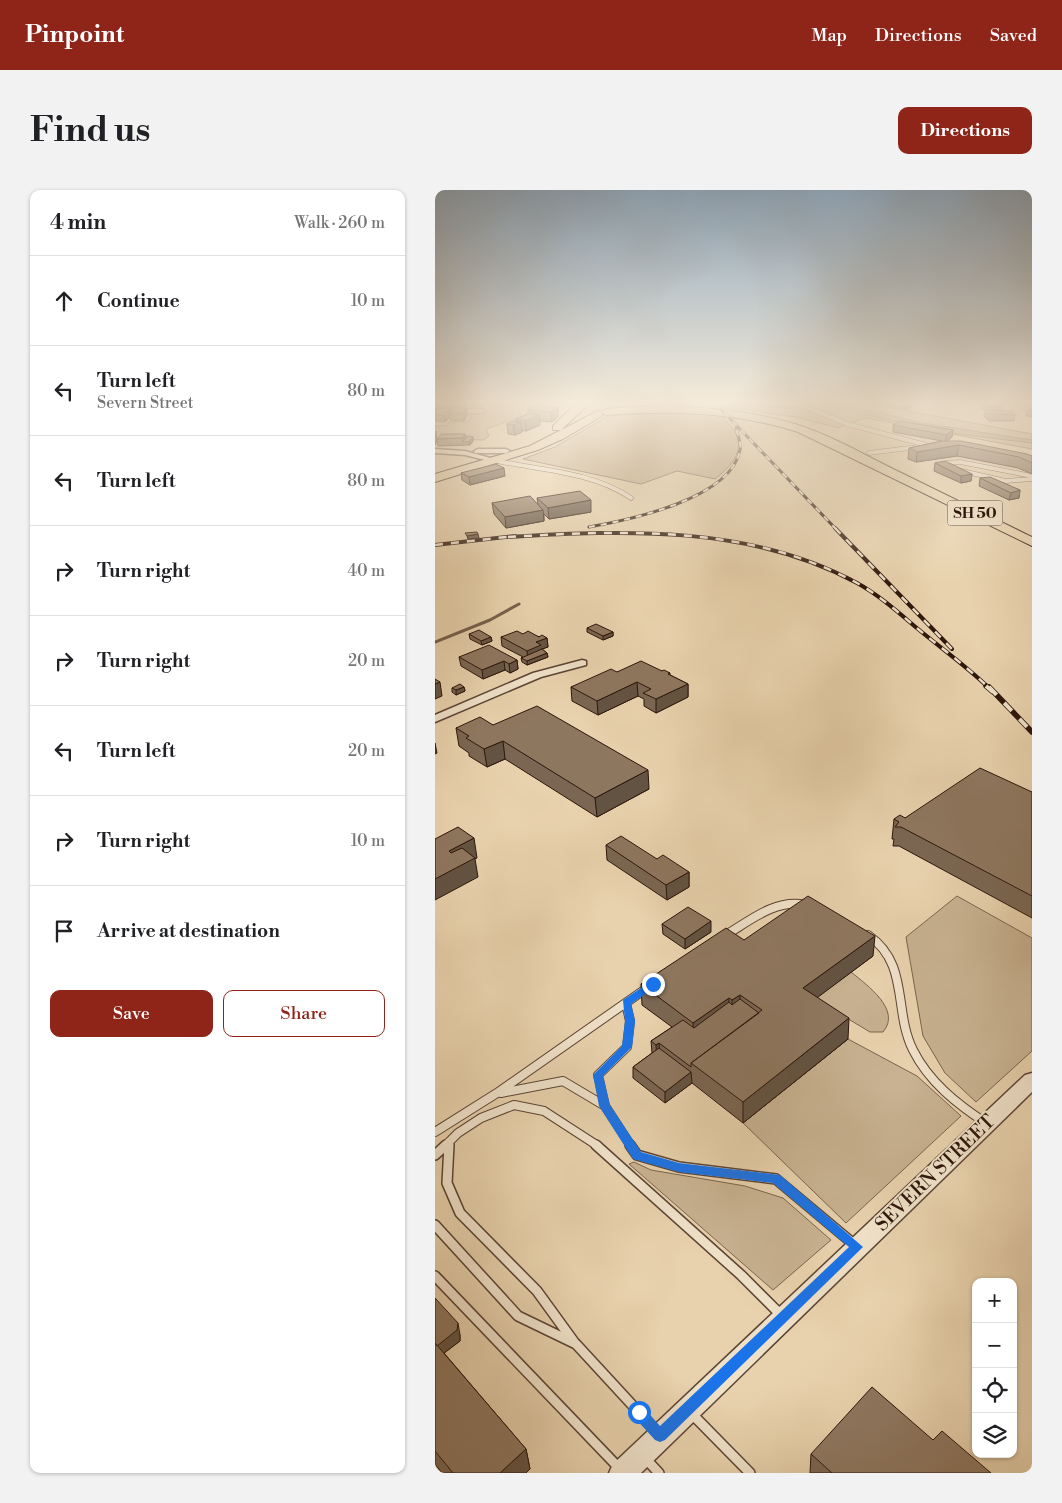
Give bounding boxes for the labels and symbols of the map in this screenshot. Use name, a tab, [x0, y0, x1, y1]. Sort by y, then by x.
road number: SH 50	[947, 500, 1003, 526]
route end	[642, 973, 665, 996]
street label: SEVERN STREET	[870, 1110, 1000, 1236]
route start	[628, 1401, 651, 1424]

